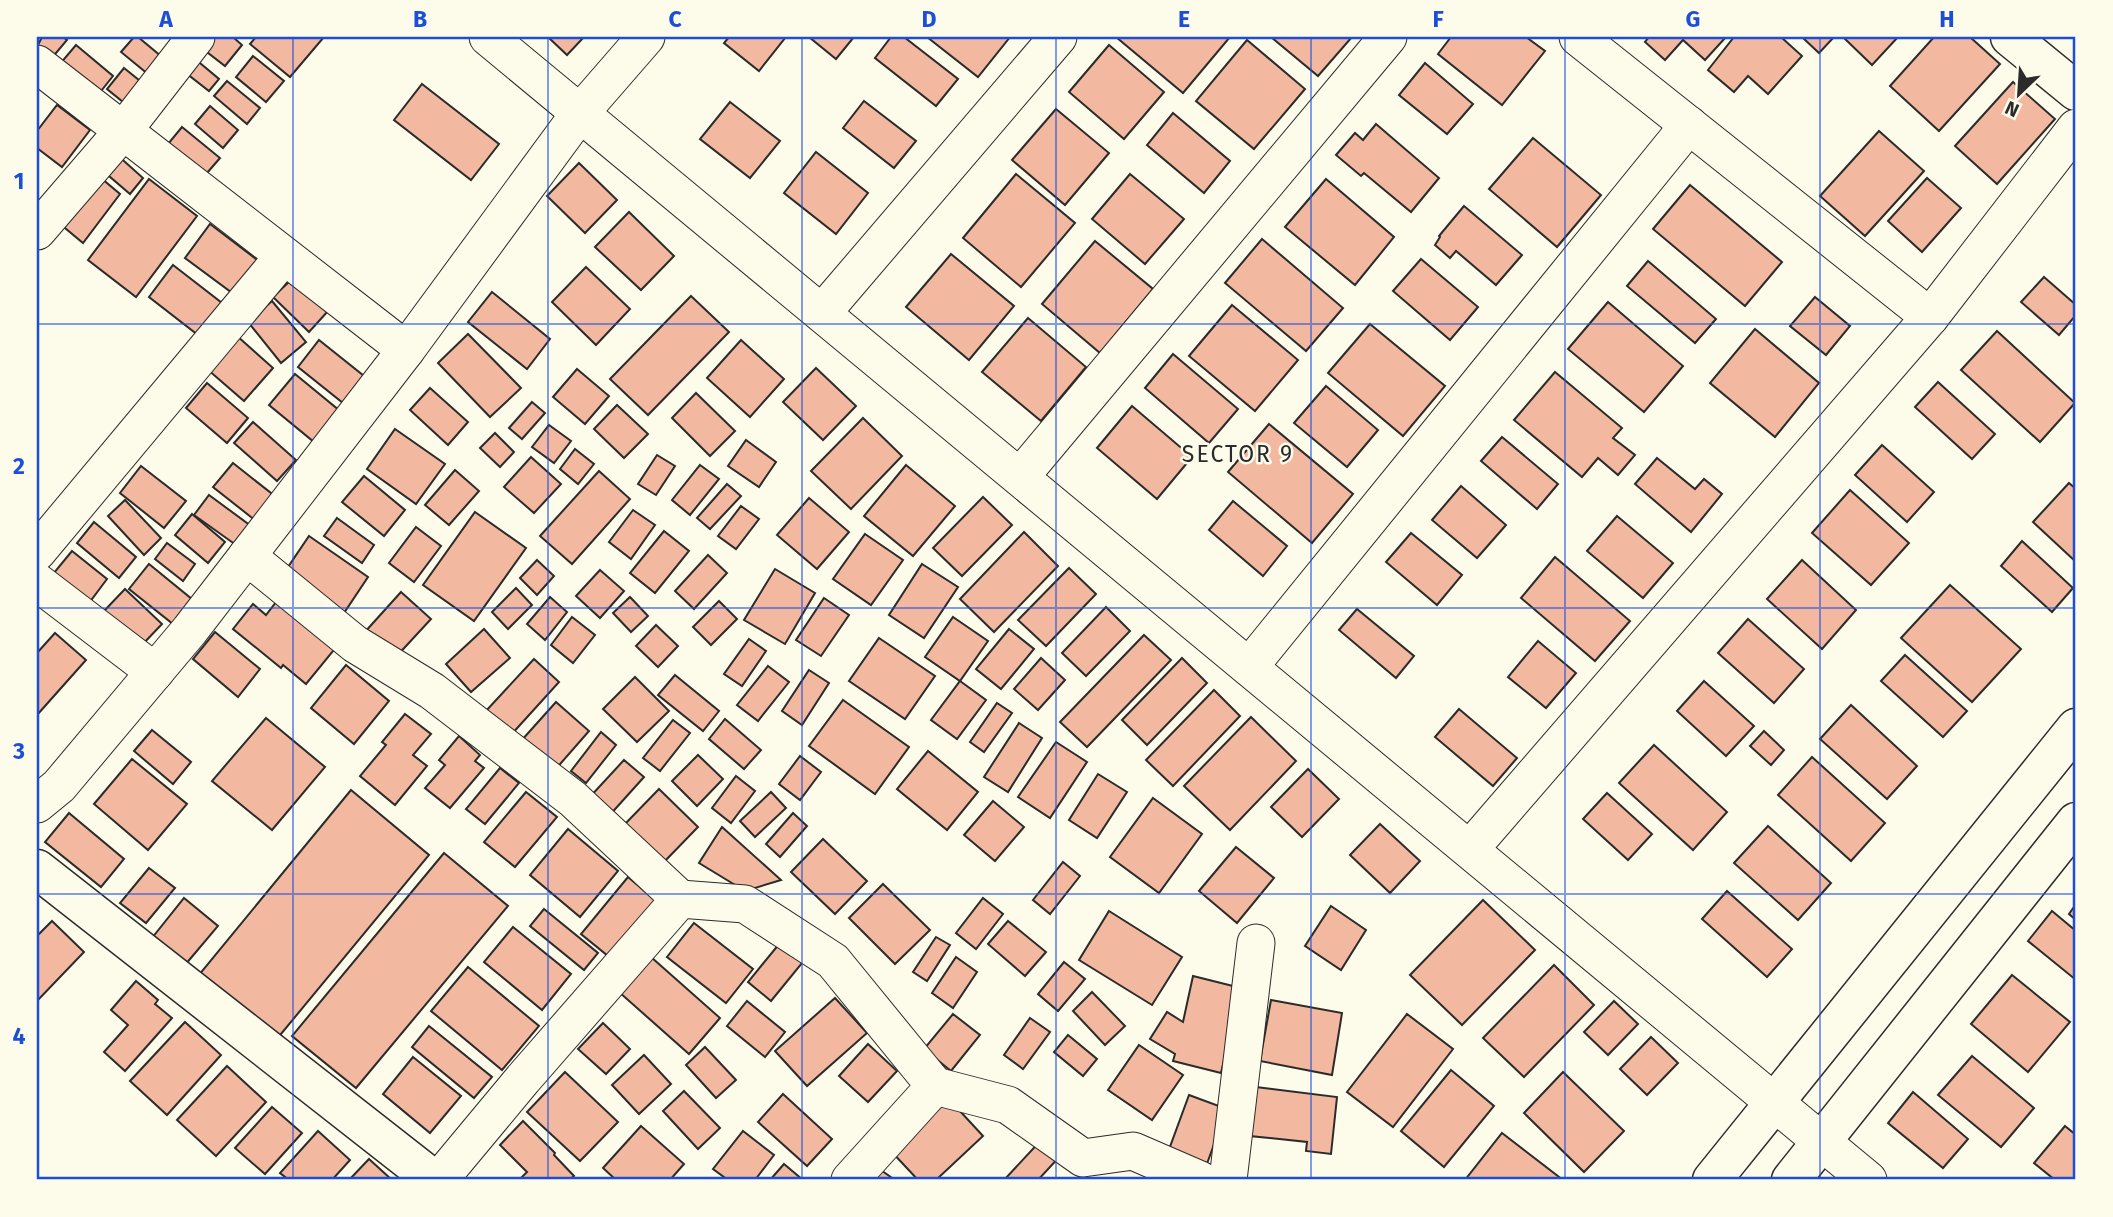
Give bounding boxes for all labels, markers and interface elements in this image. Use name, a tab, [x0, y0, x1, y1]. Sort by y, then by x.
text: A	[158, 5, 173, 33]
text: B	[413, 5, 427, 33]
text: C	[668, 5, 682, 33]
text: D	[922, 5, 937, 33]
text: E	[1178, 5, 1190, 33]
text: F	[1432, 5, 1444, 33]
text: G	[1686, 5, 1700, 33]
text: H	[1939, 5, 1955, 33]
north arrow	[1983, 60, 2054, 130]
text: N	[2001, 96, 2023, 122]
text: 1	[14, 167, 24, 195]
district label: SECTOR 9	[1182, 440, 1294, 468]
text: 2	[13, 452, 25, 480]
text: 3	[12, 737, 25, 765]
text: 4	[13, 1022, 26, 1050]

